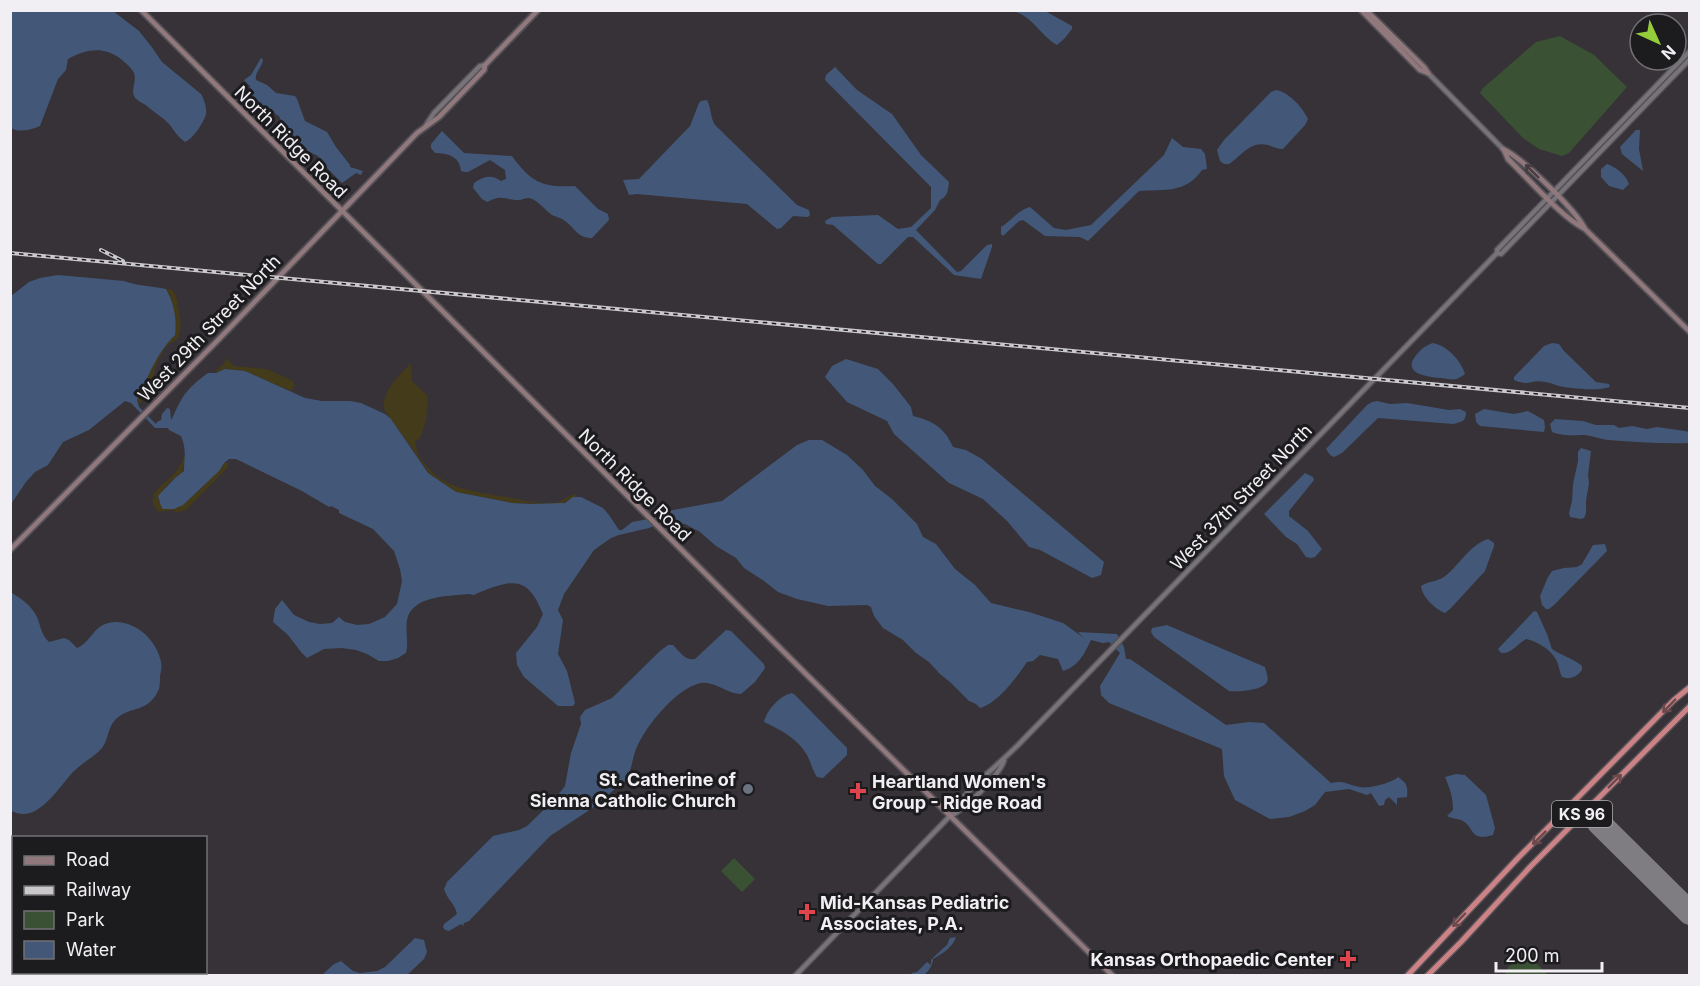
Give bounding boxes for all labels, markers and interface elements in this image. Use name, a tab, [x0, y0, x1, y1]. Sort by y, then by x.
north arrow	[1628, 12, 1688, 72]
text: N	[1657, 41, 1680, 64]
street label: North Ridge Road	[231, 82, 351, 202]
one-way arrow	[1524, 164, 1539, 178]
street label: West 29th Street North	[134, 250, 284, 406]
street label: West 37th Street North	[1166, 420, 1316, 574]
street label: North Ridge Road	[575, 425, 695, 545]
one-way arrow	[1662, 698, 1677, 713]
place label: St. Catherine of Sienna Catholic Church	[530, 769, 736, 811]
place label: Heartland Women's Group - Ridge Road	[872, 771, 1046, 813]
one-way arrow	[1608, 774, 1623, 788]
marker: St. Catherine of Sienna Catholic Church	[741, 782, 755, 796]
marker: Heartland Women's Group - Ridge Road	[849, 782, 867, 800]
road number: KS 96	[1552, 801, 1612, 827]
one-way arrow	[1531, 830, 1546, 845]
legend	[12, 836, 207, 974]
text: Road	[66, 849, 109, 870]
text: Railway	[66, 879, 131, 900]
place label: Mid-Kansas Pediatric Associates, P.A.	[820, 892, 1009, 934]
marker: Mid-Kansas Pediatric Associates, P.A.	[798, 903, 816, 921]
text: Park	[66, 909, 105, 930]
one-way arrow	[1453, 912, 1467, 927]
scale bar	[1496, 935, 1602, 973]
text: Water	[66, 939, 116, 960]
text: 200 m	[1505, 945, 1560, 966]
place label: Kansas Orthopaedic Center	[1091, 949, 1334, 970]
marker: Kansas Orthopaedic Center	[1339, 950, 1357, 968]

